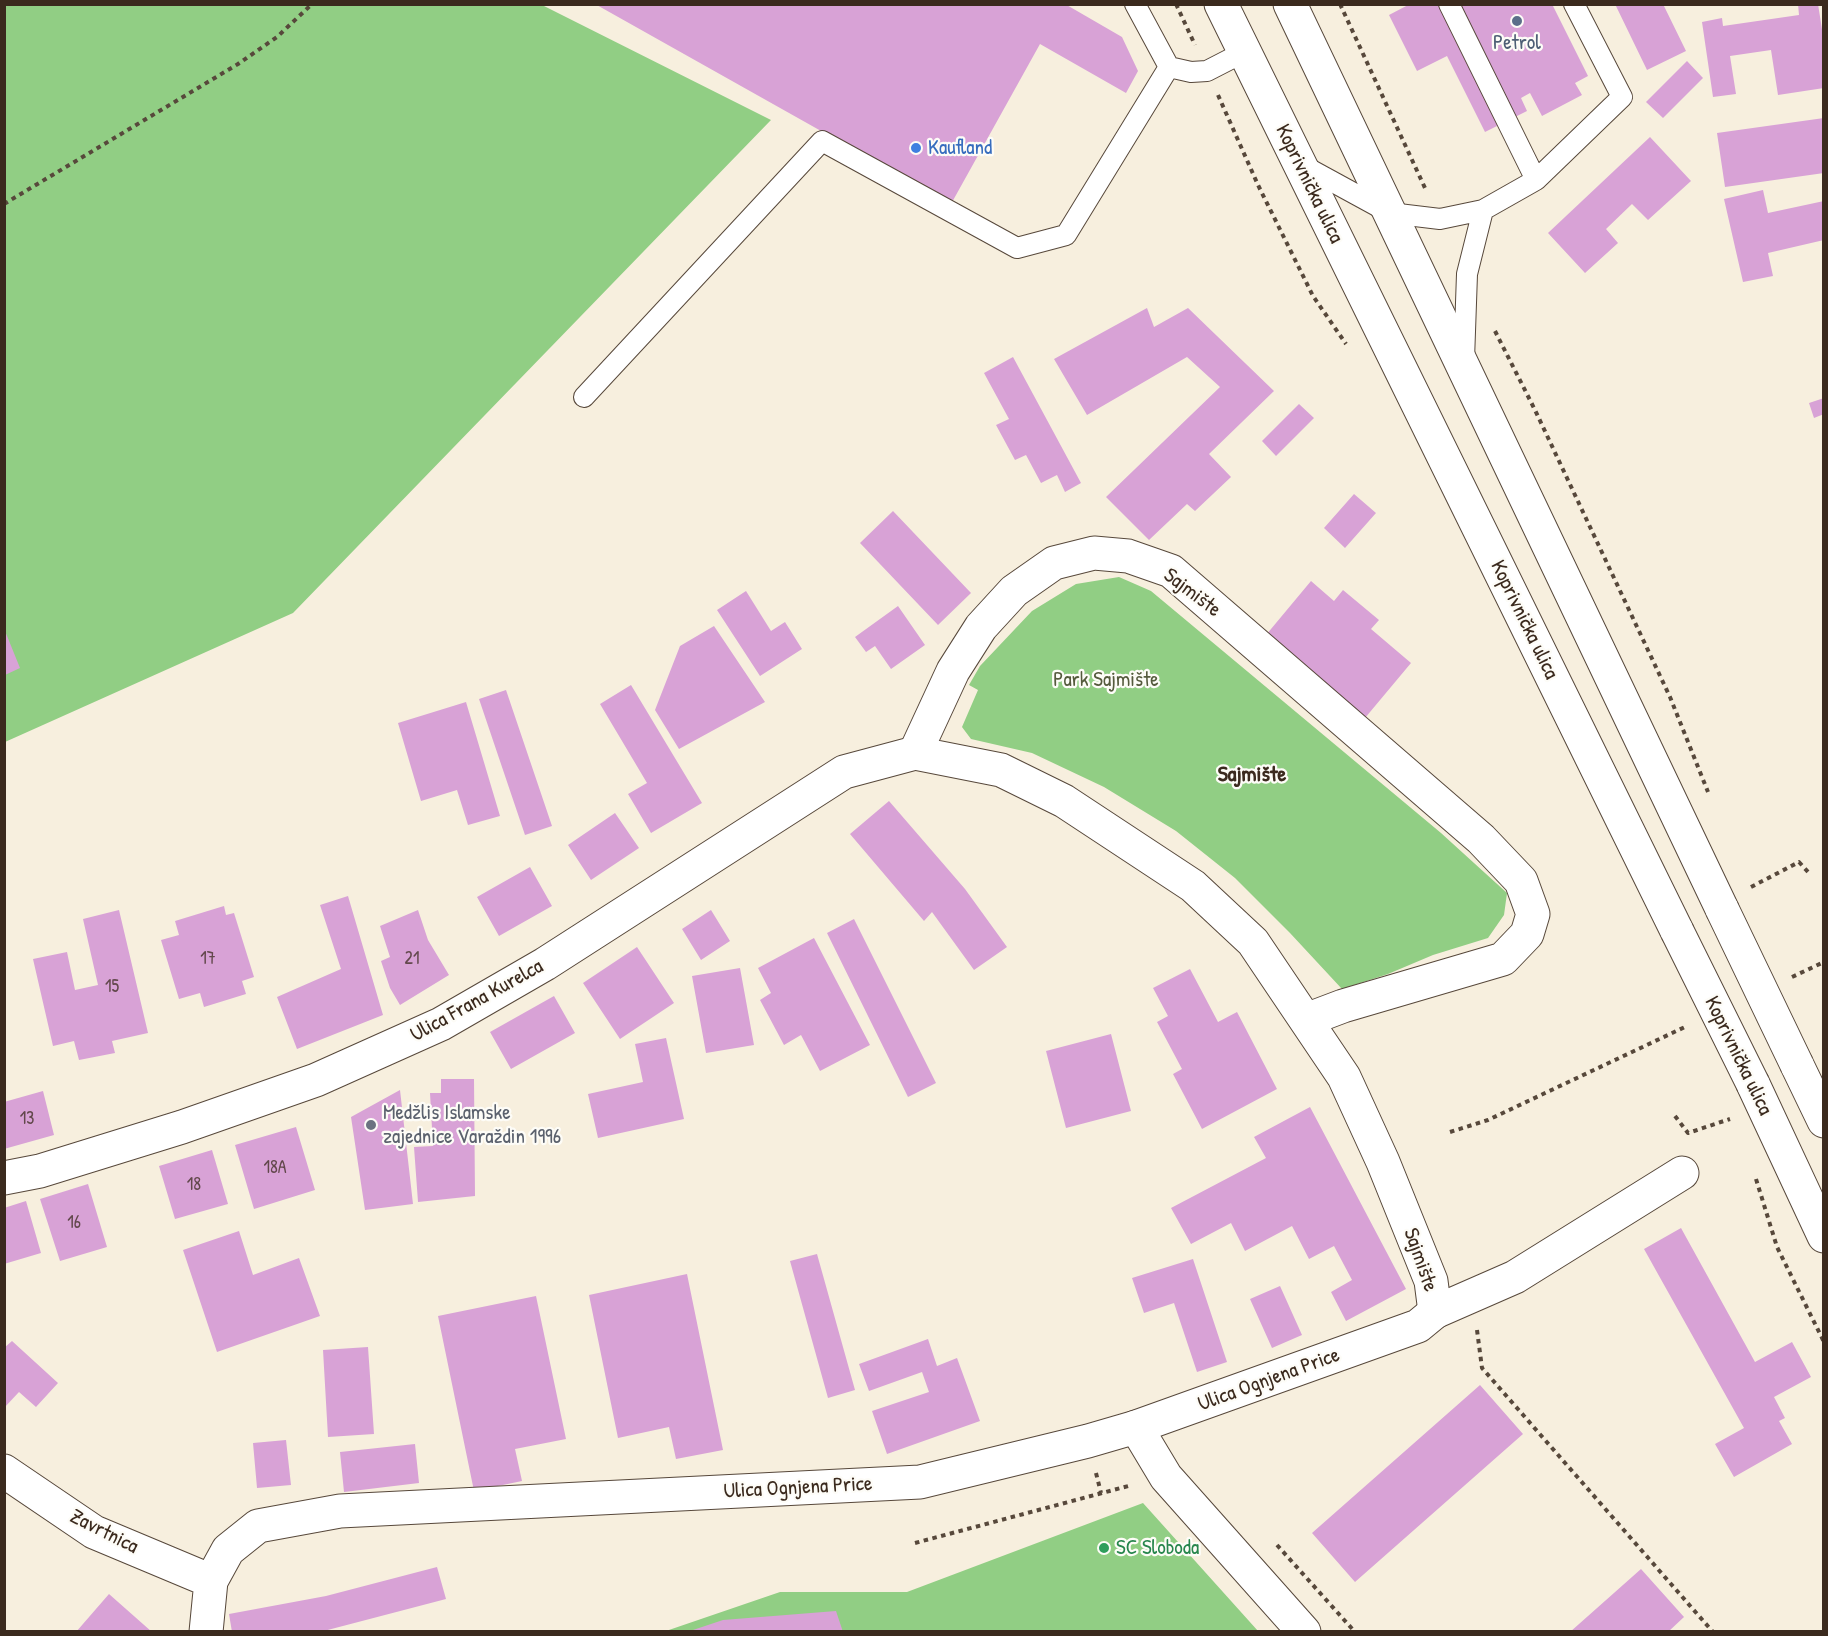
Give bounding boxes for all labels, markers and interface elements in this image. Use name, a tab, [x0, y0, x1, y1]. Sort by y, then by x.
marker: Petrol	[1510, 14, 1524, 28]
place label: Petrol	[1493, 30, 1541, 56]
street label: Koprivnička ulica	[1269, 121, 1349, 247]
place label: Kaufland	[928, 135, 992, 161]
marker: Kaufland	[909, 141, 923, 155]
street label: Koprivnička ulica	[1484, 557, 1564, 683]
street label: Sajmište	[1158, 563, 1226, 623]
park label: Park Sajmište	[1053, 667, 1159, 693]
district label: Sajmište	[1218, 762, 1286, 788]
house number: 17	[200, 948, 216, 970]
house number: 21	[405, 948, 419, 970]
street label: Ulica Frana Kurelca	[406, 954, 548, 1048]
house number: 15	[105, 976, 119, 998]
street label: Koprivnička ulica	[1698, 993, 1778, 1119]
place label: Medžlis Islamske zajednice Varaždin 1996	[383, 1100, 561, 1150]
house number: 13	[20, 1108, 34, 1130]
marker: Medžlis Islamske zajednice Varaždin 1996	[364, 1118, 378, 1132]
house number: 18A	[263, 1157, 287, 1179]
house number: 18	[187, 1174, 201, 1196]
house number: 16	[67, 1212, 81, 1234]
street label: Sajmište	[1397, 1225, 1443, 1295]
street label: Ulica Ognjena Price	[1195, 1343, 1343, 1417]
street label: Ulica Ognjena Price	[723, 1472, 873, 1504]
street label: Zavrtnica	[66, 1504, 142, 1560]
place label: SC Sloboda	[1116, 1535, 1199, 1561]
marker: SC Sloboda	[1097, 1541, 1111, 1555]

